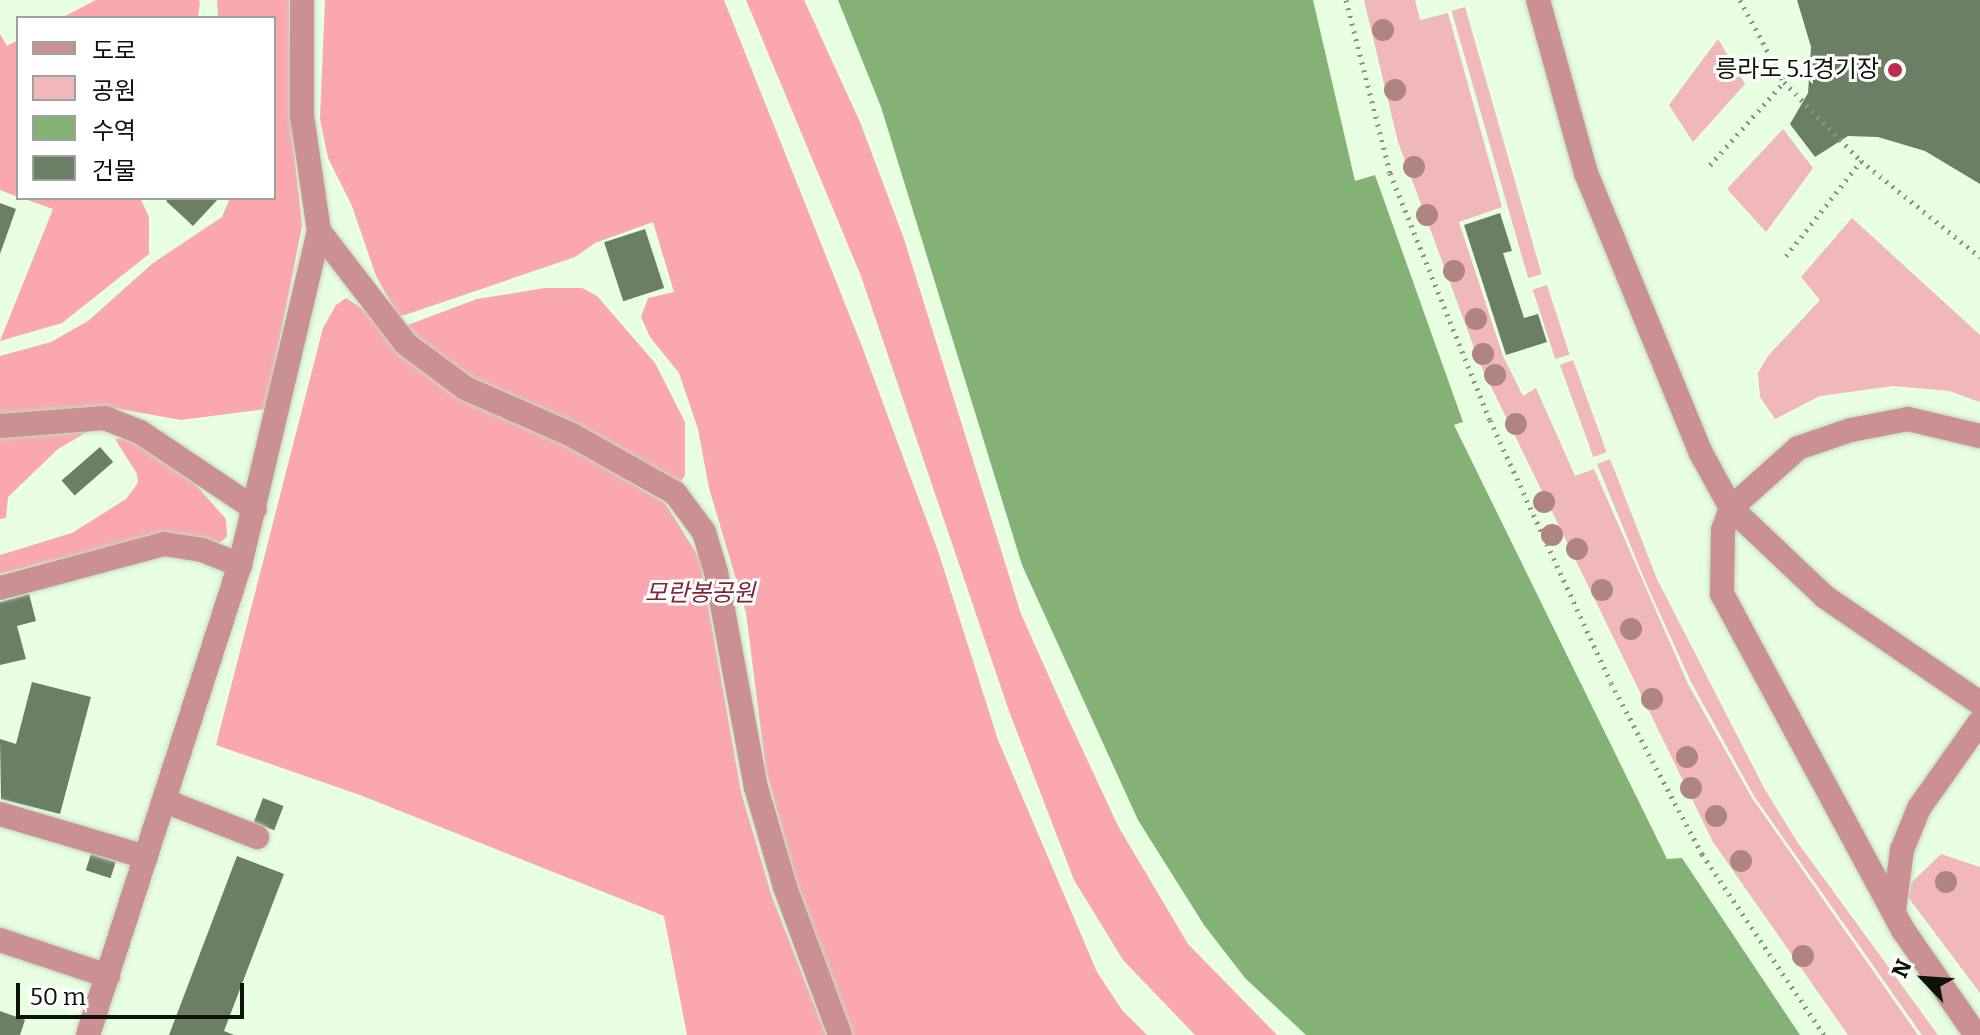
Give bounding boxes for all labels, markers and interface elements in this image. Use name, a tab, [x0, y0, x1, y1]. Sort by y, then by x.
legend	[16, 16, 276, 200]
text: 도로	[92, 37, 136, 65]
place label: 릉라도 5.1경기장	[1715, 56, 1879, 84]
marker: 릉라도 5.1경기장	[1886, 61, 1904, 79]
text: 공원	[92, 77, 136, 105]
text: 수역	[92, 117, 136, 145]
text: 건물	[92, 157, 136, 185]
park label: 모란봉공원	[645, 580, 755, 608]
north arrow	[1884, 939, 1964, 1019]
text: N	[1886, 955, 1918, 982]
scale bar	[20, 967, 248, 1017]
text: 50 m	[30, 983, 86, 1011]

